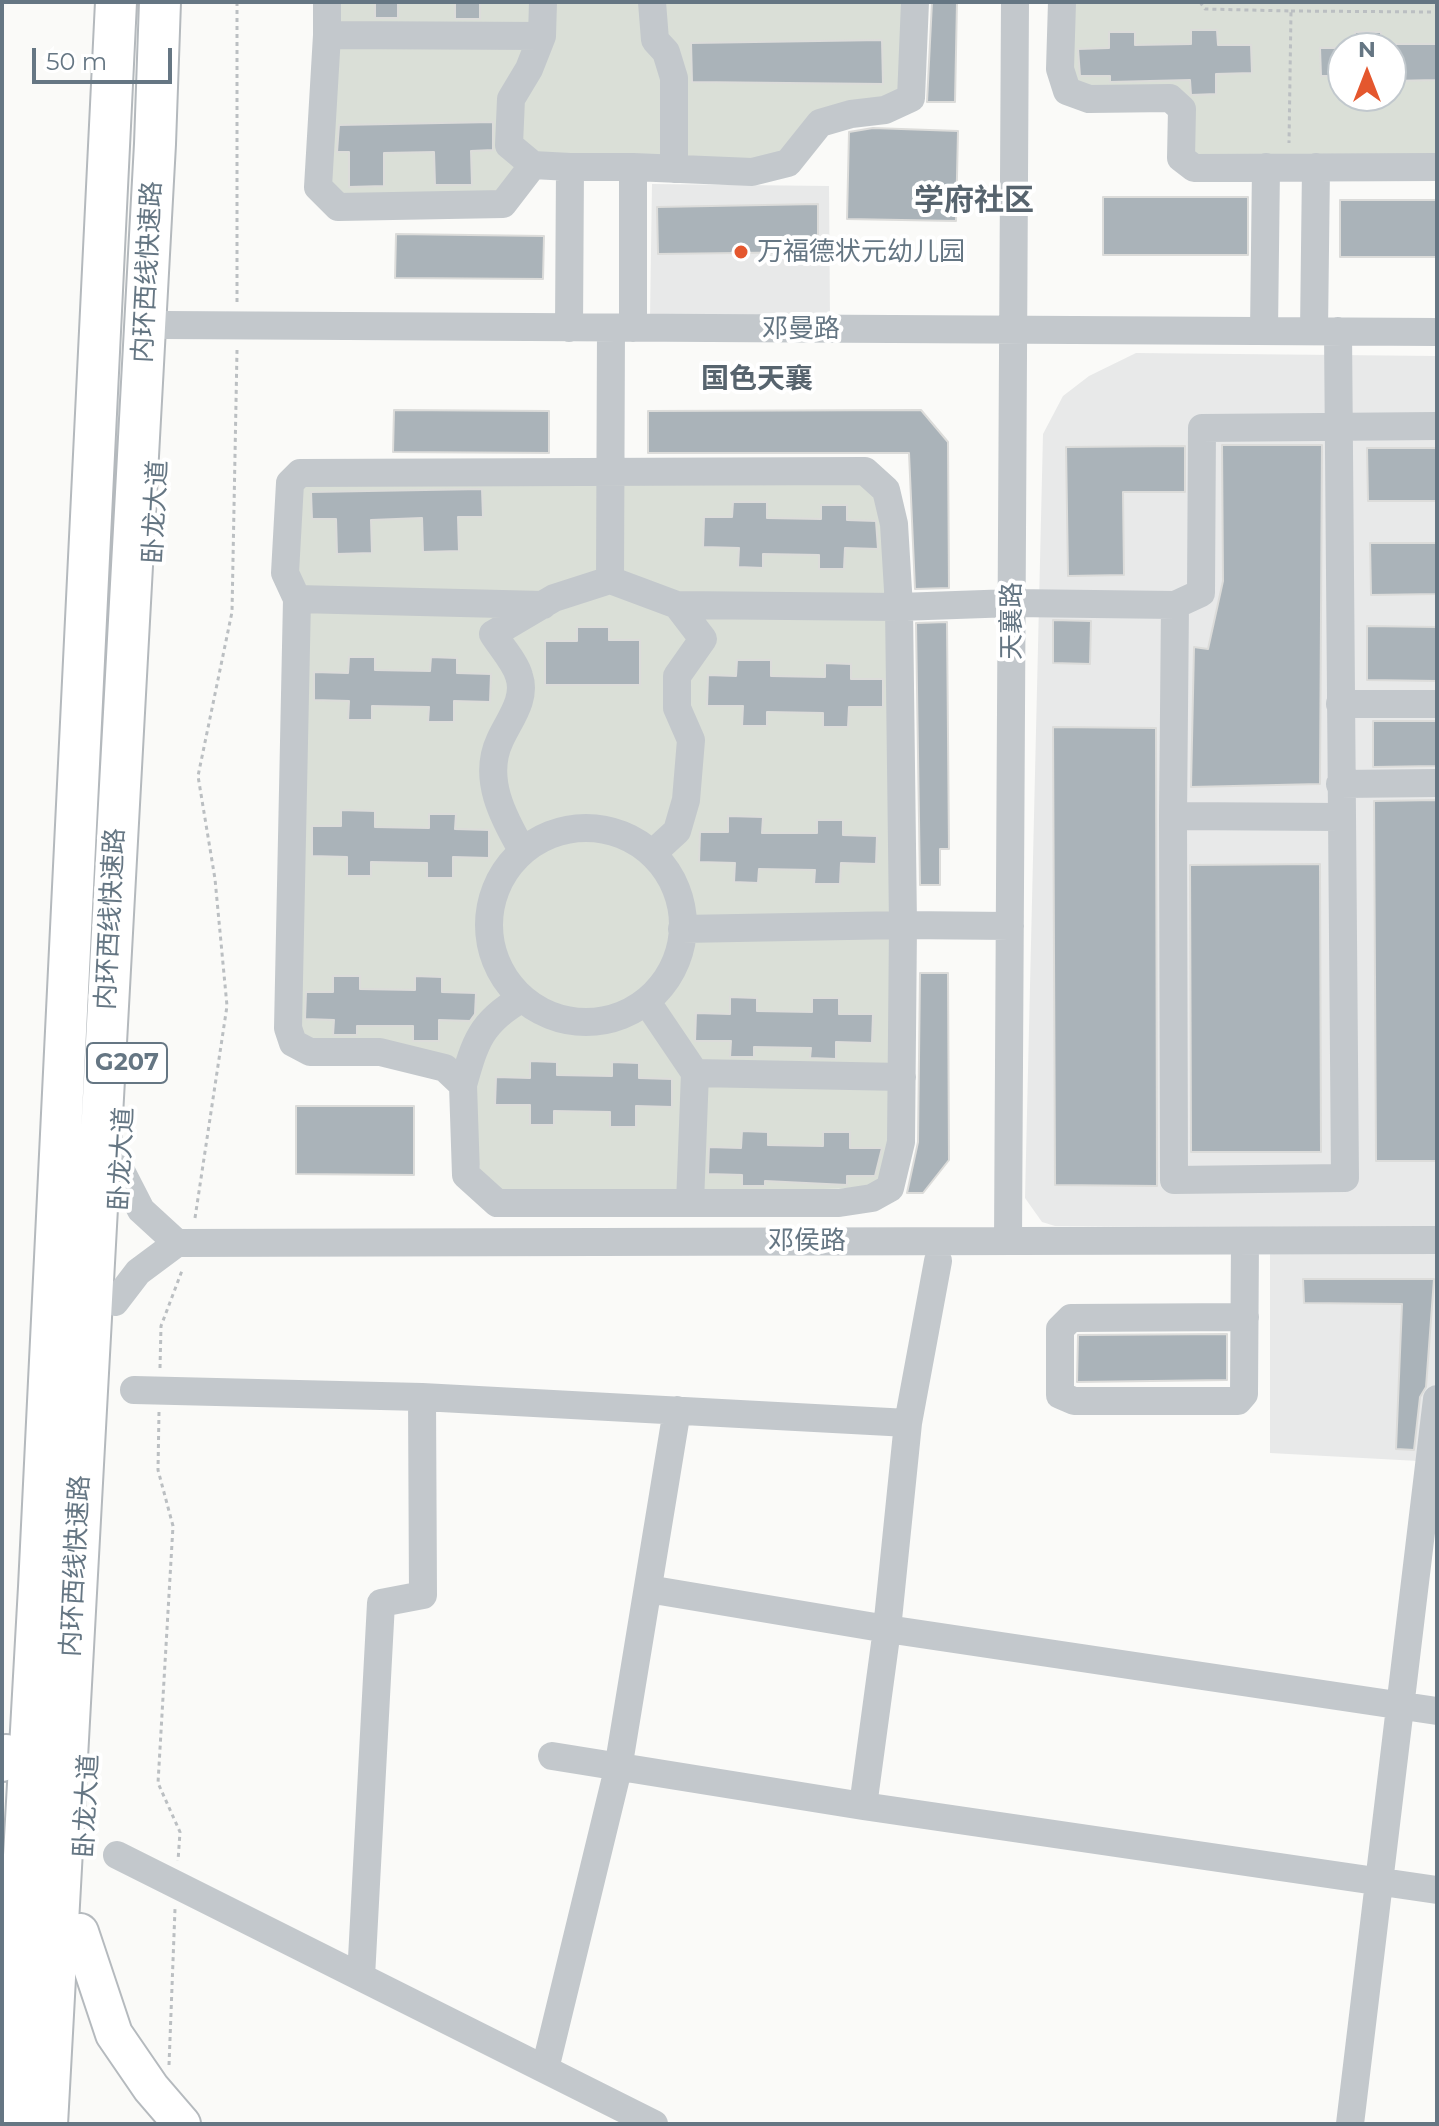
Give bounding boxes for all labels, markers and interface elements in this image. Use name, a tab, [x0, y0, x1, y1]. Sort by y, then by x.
scale bar	[36, 32, 176, 82]
north arrow	[1327, 32, 1407, 112]
text: N	[1358, 36, 1376, 63]
text: 50 m	[46, 47, 107, 76]
street label: 内环西线快速路	[128, 180, 168, 364]
district label: 学府社区	[914, 183, 1034, 219]
place label: 万福德状元幼儿园	[757, 236, 965, 268]
marker: 万福德状元幼儿园	[732, 243, 750, 261]
street label: 邓曼路	[762, 313, 840, 345]
district label: 国色天襄	[701, 363, 813, 397]
street label: 卧龙大道	[138, 459, 174, 565]
street label: 天襄路	[996, 582, 1028, 660]
street label: 内环西线快速路	[91, 827, 131, 1011]
road number: G207	[87, 1043, 167, 1083]
street label: 卧龙大道	[104, 1106, 140, 1212]
street label: 邓侯路	[768, 1225, 846, 1257]
street label: 内环西线快速路	[56, 1474, 96, 1658]
street label: 卧龙大道	[69, 1753, 105, 1859]

